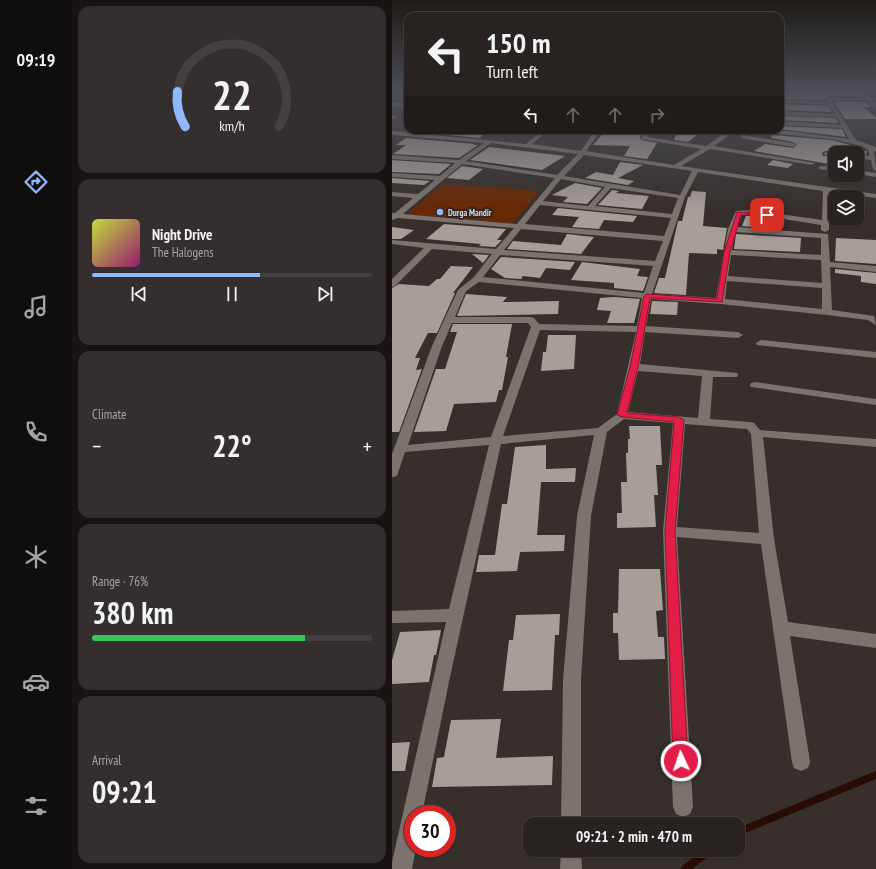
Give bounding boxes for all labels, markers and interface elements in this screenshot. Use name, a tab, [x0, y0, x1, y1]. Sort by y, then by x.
text: 150 m	[486, 24, 550, 61]
icon: left	[420, 28, 472, 80]
text: 09:19	[17, 48, 55, 71]
text: Turn left	[486, 60, 538, 83]
text: 22	[212, 68, 252, 121]
icon: left	[520, 104, 542, 126]
icon: ahead	[562, 104, 584, 126]
icon: ahead	[604, 104, 626, 126]
icon: right	[646, 104, 668, 126]
text: km/h	[219, 116, 245, 135]
map controls	[828, 146, 864, 226]
button: sound	[828, 146, 864, 182]
icon: directions	[22, 168, 50, 196]
button: layers	[828, 190, 864, 226]
pin	[750, 198, 784, 232]
icon: arrive	[756, 204, 778, 226]
marker: Durga Mandir	[435, 207, 445, 217]
place label: Durga Mandir	[448, 207, 492, 218]
text: Night Drive	[152, 225, 212, 244]
text: The Halogens	[152, 244, 214, 261]
icon: previous	[128, 283, 150, 305]
icon: pause	[221, 283, 243, 305]
icon: next	[314, 283, 336, 305]
icon: music	[22, 293, 50, 321]
text: Climate	[92, 406, 126, 423]
icon: phone	[22, 418, 50, 446]
text: 22°	[212, 426, 252, 465]
text: −	[92, 432, 101, 460]
text: +	[363, 432, 372, 460]
icon: climate	[22, 543, 50, 571]
text: Range · 76%	[92, 573, 148, 590]
text: 380 km	[92, 593, 173, 632]
icon: car	[22, 668, 50, 696]
position arrow	[660, 740, 702, 782]
text: Arrival	[92, 752, 121, 769]
text: 09:21	[92, 772, 157, 811]
icon: filters	[22, 792, 50, 820]
speed limit sign: 30	[404, 805, 456, 857]
text: 09:21 · 2 min · 470 m	[576, 827, 692, 846]

